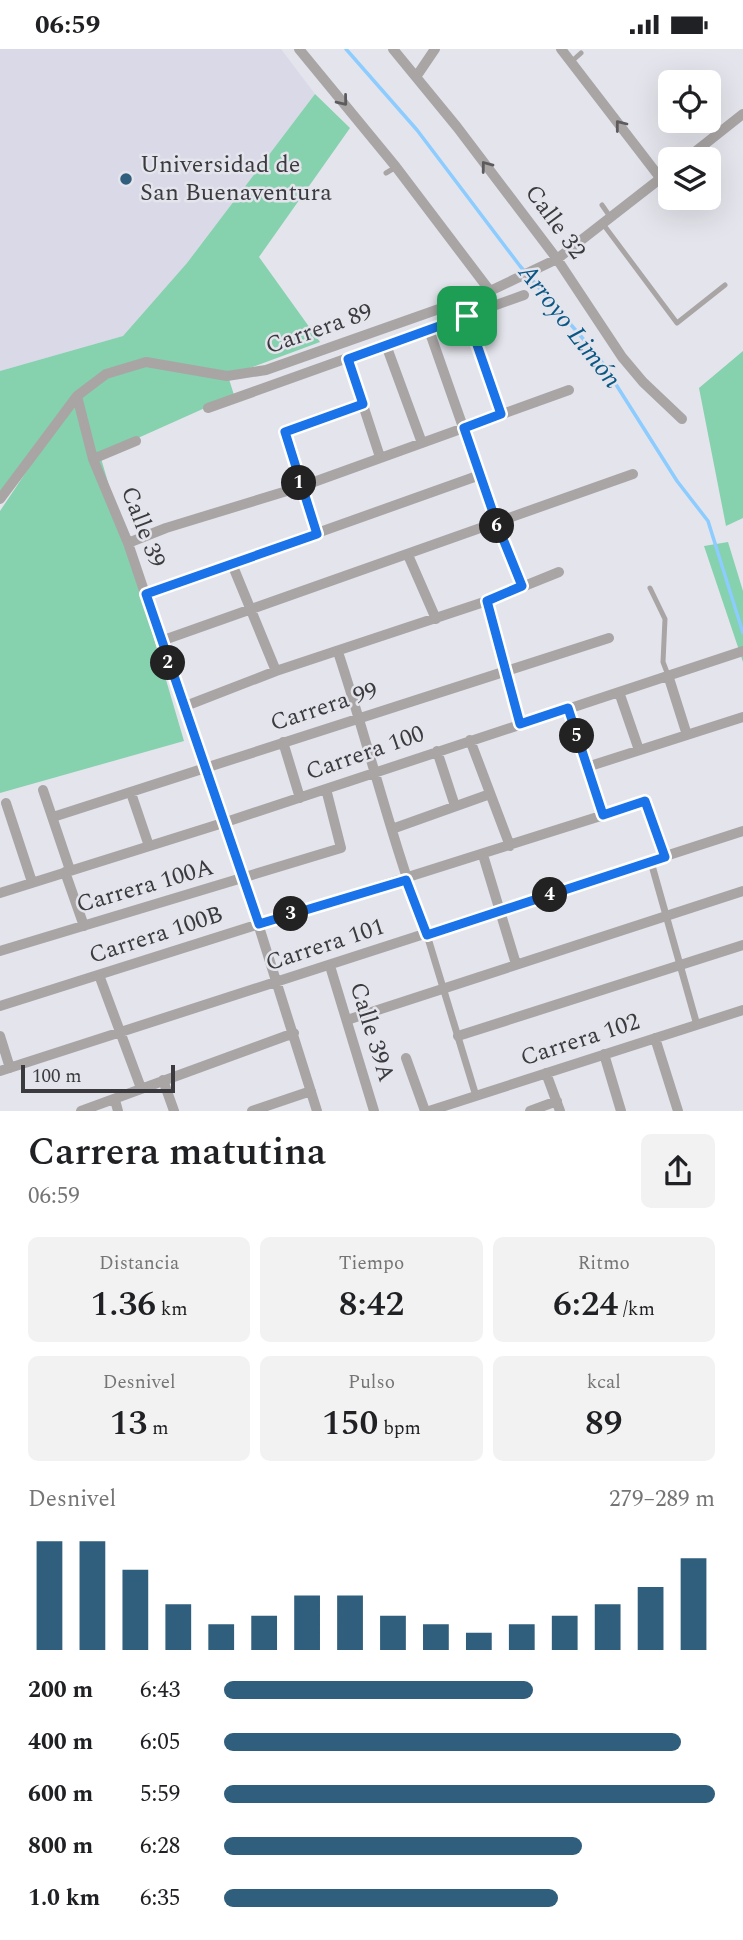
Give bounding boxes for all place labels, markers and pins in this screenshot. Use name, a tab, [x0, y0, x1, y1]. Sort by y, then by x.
place label: Universidad de San Buenaventura	[140, 147, 332, 211]
marker: Universidad de San Buenaventura	[118, 171, 134, 187]
pin	[437, 286, 497, 346]
pin: 1	[282, 465, 316, 501]
pin: 6	[480, 509, 514, 543]
pin: 2	[150, 645, 186, 681]
pin: 5	[560, 719, 594, 753]
pin: 4	[532, 877, 568, 913]
pin: 3	[274, 897, 308, 931]

